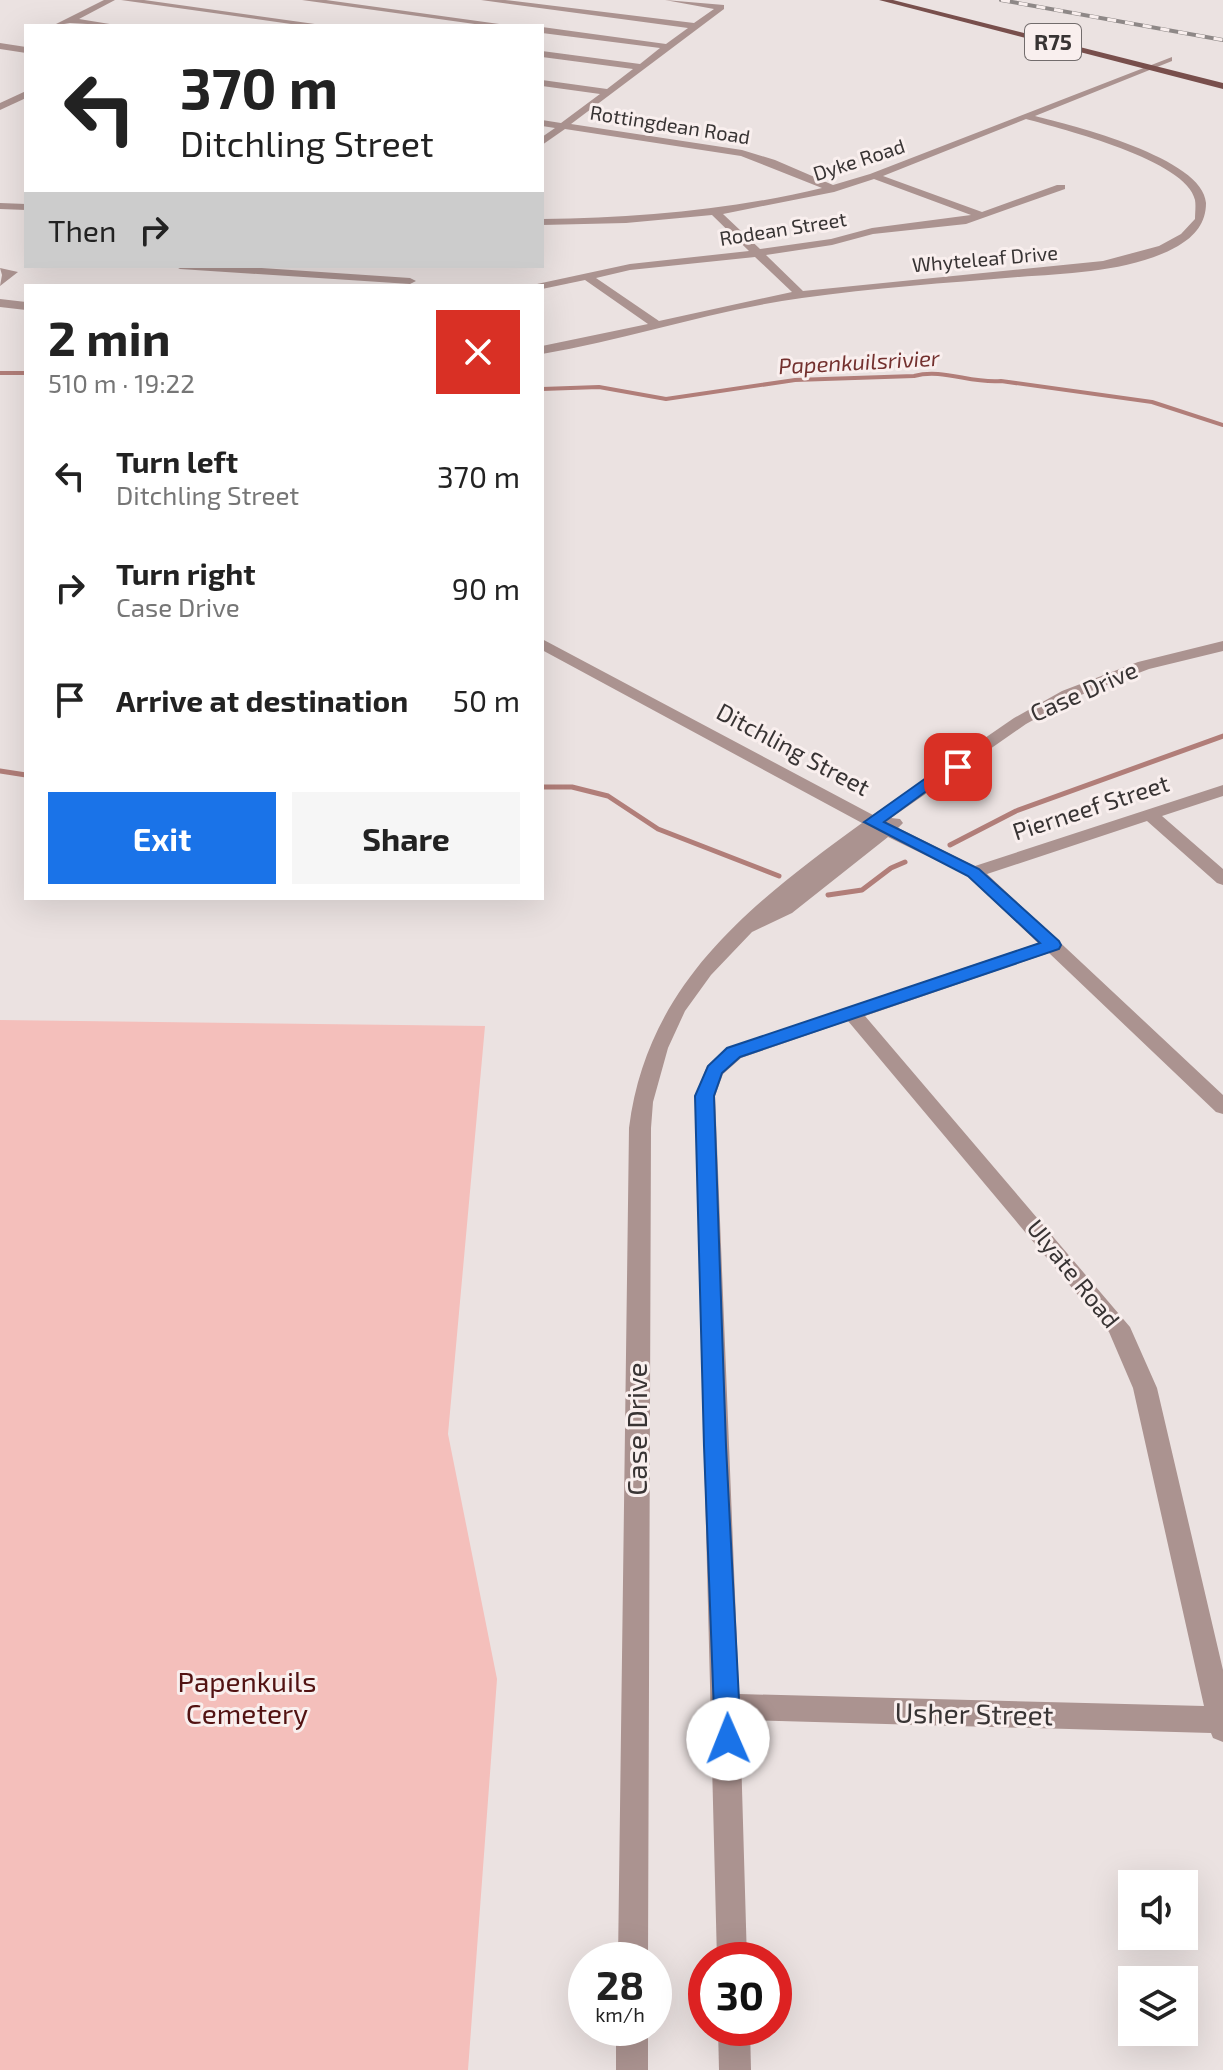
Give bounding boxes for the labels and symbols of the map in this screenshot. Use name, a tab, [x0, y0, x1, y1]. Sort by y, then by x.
road number: R75	[1025, 24, 1081, 60]
street label: Rottingdean Road	[588, 100, 752, 149]
street label: Dyke Road	[810, 133, 908, 185]
street label: Rodean Street	[718, 206, 849, 250]
street label: Whyteleaf Drive	[911, 240, 1059, 276]
water label: Papenkuilsrivier	[778, 344, 941, 378]
street label: Case Drive	[1025, 654, 1141, 727]
street label: Ditchling Street	[712, 696, 875, 801]
pin	[924, 733, 992, 801]
street label: Pierneef Street	[1009, 768, 1173, 846]
street label: Ulyate Road	[1022, 1213, 1127, 1333]
street label: Case Drive	[619, 1362, 653, 1496]
park label: Papenkuils Cemetery	[177, 1664, 317, 1730]
street label: Usher Street	[894, 1695, 1054, 1731]
position arrow	[686, 1697, 770, 1781]
speed limit sign: 30	[688, 1942, 792, 2046]

